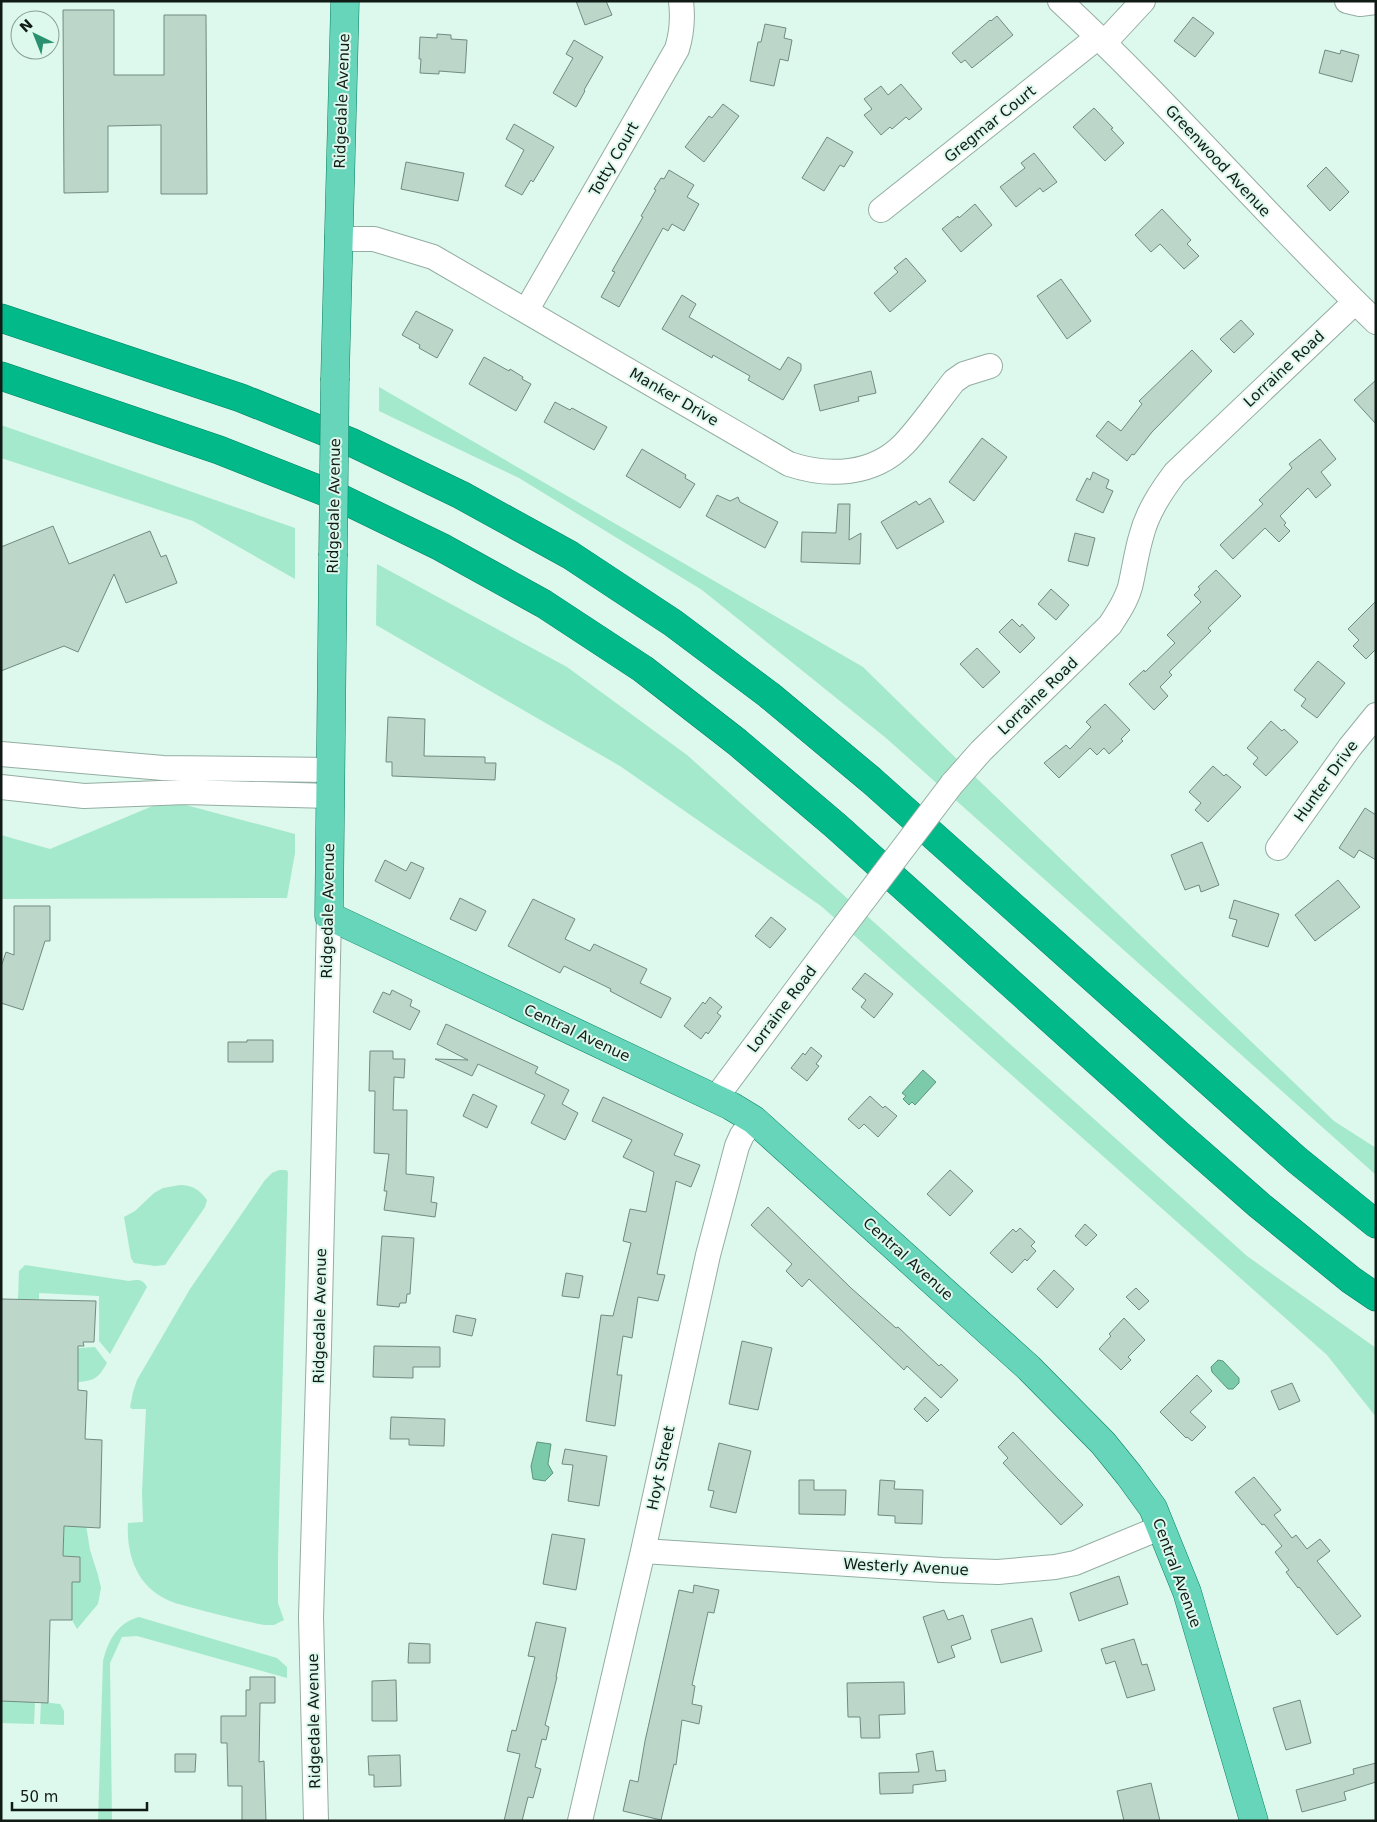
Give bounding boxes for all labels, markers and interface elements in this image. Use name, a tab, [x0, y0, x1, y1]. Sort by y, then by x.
north arrow	[10, 10, 60, 60]
text: N	[16, 16, 36, 35]
street label: Ridgedale Avenue	[331, 33, 353, 169]
street label: Gregmar Court	[941, 82, 1039, 166]
street label: Greenwood Avenue	[1162, 101, 1274, 221]
street label: Totty Court	[585, 119, 642, 200]
street label: Lorraine Road	[1240, 327, 1328, 411]
street label: Manker Drive	[626, 364, 722, 430]
street label: Ridgedale Avenue	[324, 438, 344, 574]
street label: Lorraine Road	[994, 653, 1082, 739]
street label: Hunter Drive	[1290, 737, 1362, 825]
street label: Ridgedale Avenue	[318, 843, 338, 979]
street label: Lorraine Road	[744, 962, 820, 1056]
street label: Central Avenue	[521, 1001, 633, 1065]
street label: Central Avenue	[859, 1214, 957, 1304]
street label: Ridgedale Avenue	[310, 1248, 330, 1384]
street label: Hoyt Street	[643, 1424, 679, 1512]
street label: Central Avenue	[1149, 1516, 1205, 1630]
street label: Westerly Avenue	[843, 1555, 969, 1579]
street label: Ridgedale Avenue	[304, 1653, 324, 1789]
scale bar	[12, 1780, 148, 1812]
text: 50 m	[20, 1788, 58, 1806]

